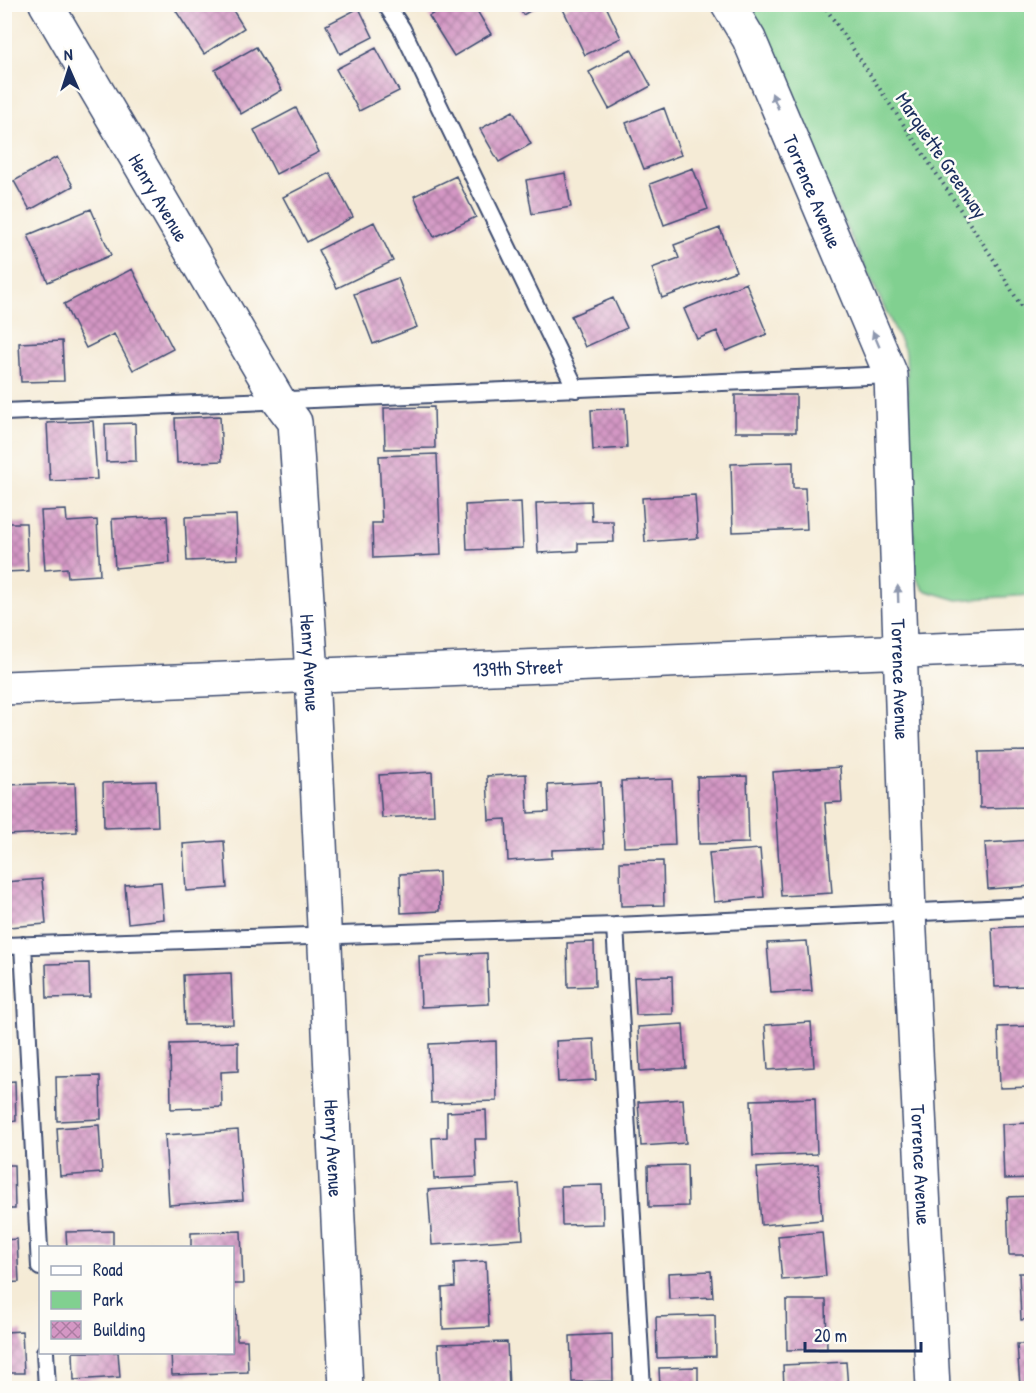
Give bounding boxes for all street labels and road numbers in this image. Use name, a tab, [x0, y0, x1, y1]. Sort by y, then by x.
street label: Marquette Greenway	[890, 87, 994, 223]
street label: Torrence Avenue	[777, 130, 849, 252]
street label: Henry Avenue	[123, 148, 196, 246]
street label: Henry Avenue	[294, 613, 327, 712]
street label: Torrence Avenue	[886, 618, 917, 740]
street label: 139th Street	[472, 652, 564, 682]
street label: Henry Avenue	[319, 1099, 350, 1198]
street label: Torrence Avenue	[905, 1104, 938, 1226]

